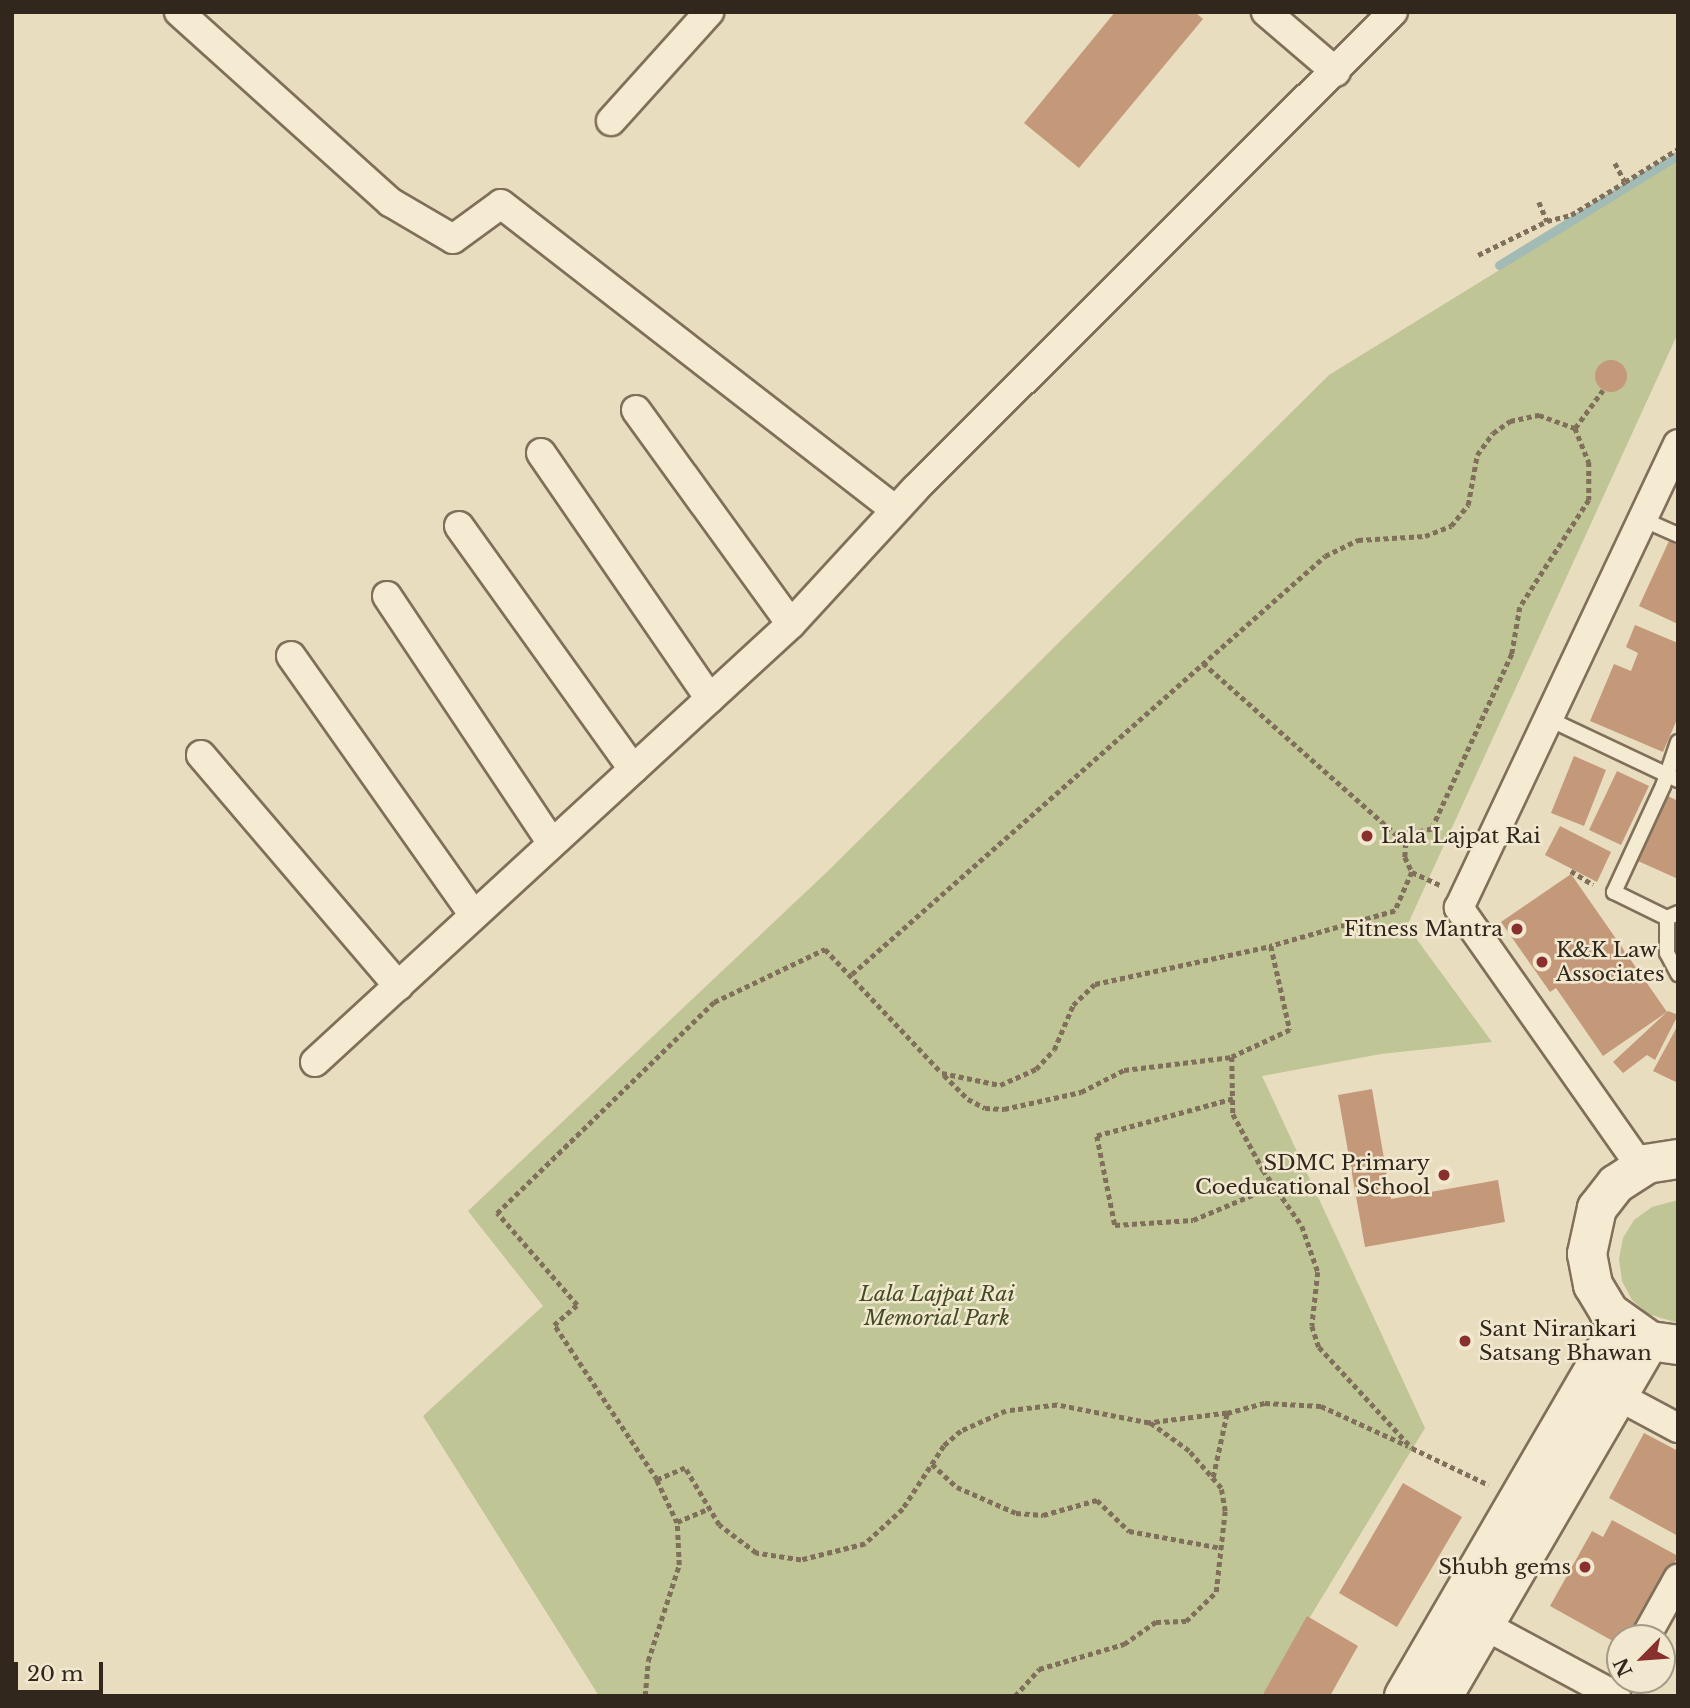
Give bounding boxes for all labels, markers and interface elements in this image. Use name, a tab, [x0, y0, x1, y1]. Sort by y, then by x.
place label: Lala Lajpat Rai	[1381, 823, 1541, 849]
marker: Lala Lajpat Rai	[1359, 828, 1375, 844]
place label: Fitness Mantra	[1344, 916, 1503, 942]
marker: Fitness Mantra	[1509, 921, 1525, 937]
place label: K&K Law Associates	[1556, 937, 1665, 987]
marker: K&K Law Associates	[1534, 954, 1550, 970]
place label: SDMC Primary Coeducational School	[1195, 1150, 1430, 1200]
marker: SDMC Primary Coeducational School	[1436, 1167, 1452, 1183]
park label: Lala Lajpat Rai Memorial Park	[859, 1281, 1015, 1331]
place label: Sant Nirankari Satsang Bhawan	[1479, 1316, 1652, 1366]
marker: Sant Nirankari Satsang Bhawan	[1457, 1333, 1473, 1349]
place label: Shubh gems	[1438, 1554, 1571, 1580]
marker: Shubh gems	[1577, 1559, 1593, 1575]
north arrow	[1606, 1624, 1676, 1694]
scale bar	[18, 1648, 107, 1692]
text: N	[1609, 1654, 1638, 1680]
text: 20 m	[27, 1661, 84, 1687]

